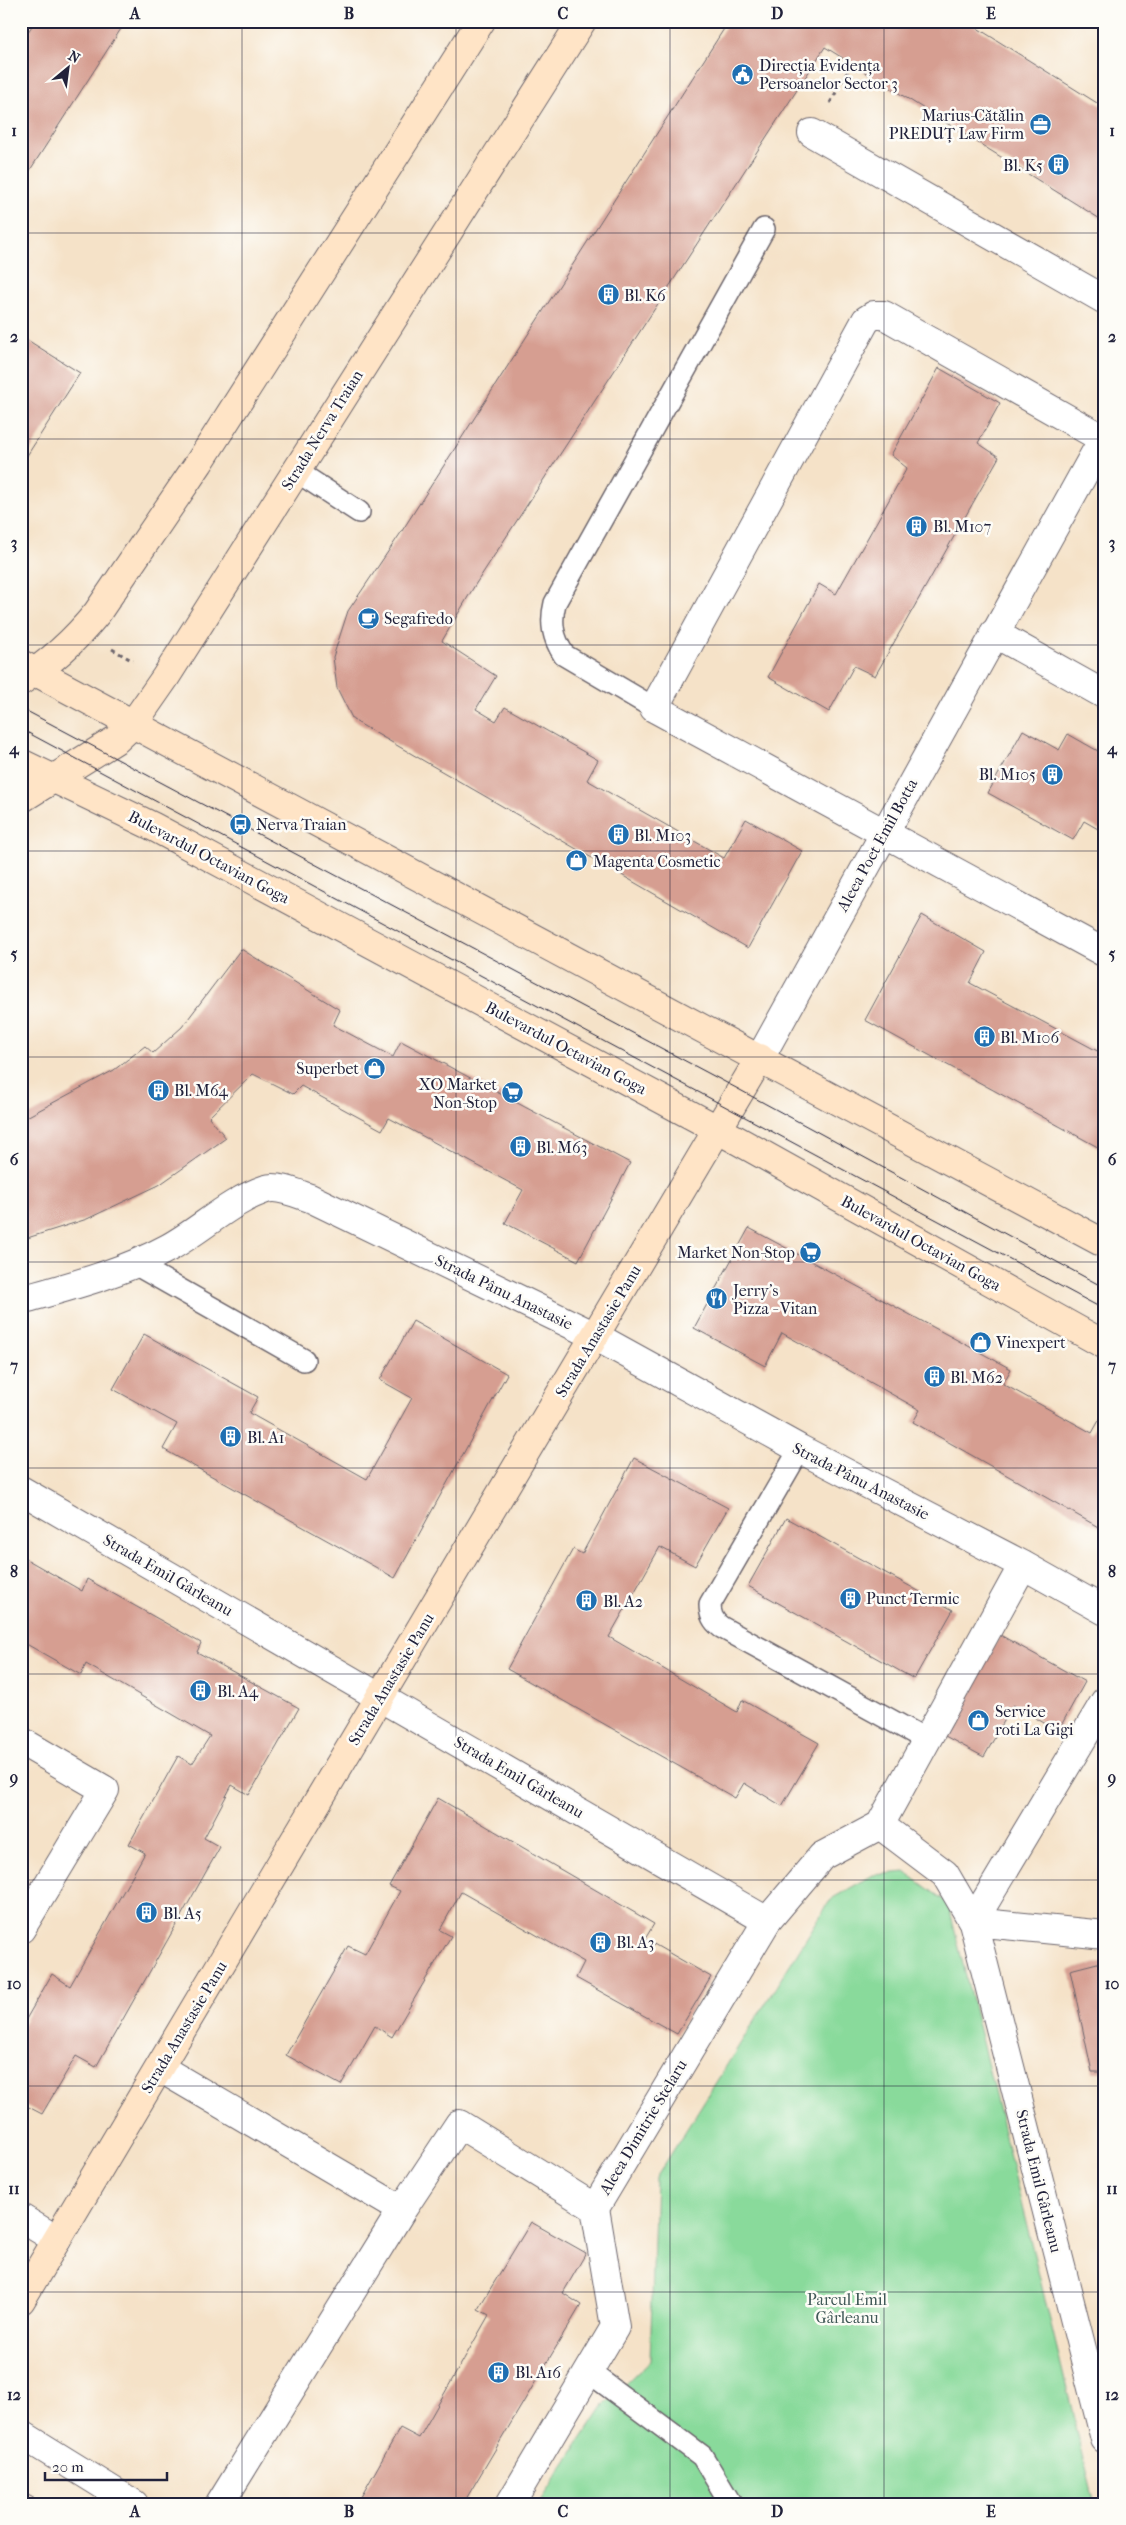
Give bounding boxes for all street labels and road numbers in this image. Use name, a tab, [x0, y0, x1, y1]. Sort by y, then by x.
street label: Strada Nerva Traian	[277, 366, 367, 494]
street label: Aleea Poet Emil Botta	[832, 775, 922, 916]
street label: Bulevardul Octavian Goga	[125, 806, 293, 908]
street label: Bulevardul Octavian Goga	[482, 997, 650, 1099]
street label: Bulevardul Octavian Goga	[838, 1191, 1005, 1295]
street label: Strada Pânu Anastasie	[432, 1250, 576, 1334]
street label: Strada Anastasie Panu	[551, 1262, 645, 1400]
street label: Strada Pânu Anastasie	[790, 1438, 933, 1524]
street label: Strada Emil Gârleanu	[100, 1530, 236, 1620]
street label: Strada Anastasie Panu	[344, 1610, 438, 1748]
street label: Strada Emil Gârleanu	[451, 1732, 587, 1822]
street label: Strada Anastasie Panu	[137, 1958, 231, 2096]
street label: Aleea Dimitrie Stelaru	[595, 2056, 691, 2199]
street label: Strada Emil Gârleanu	[1012, 2108, 1066, 2254]

